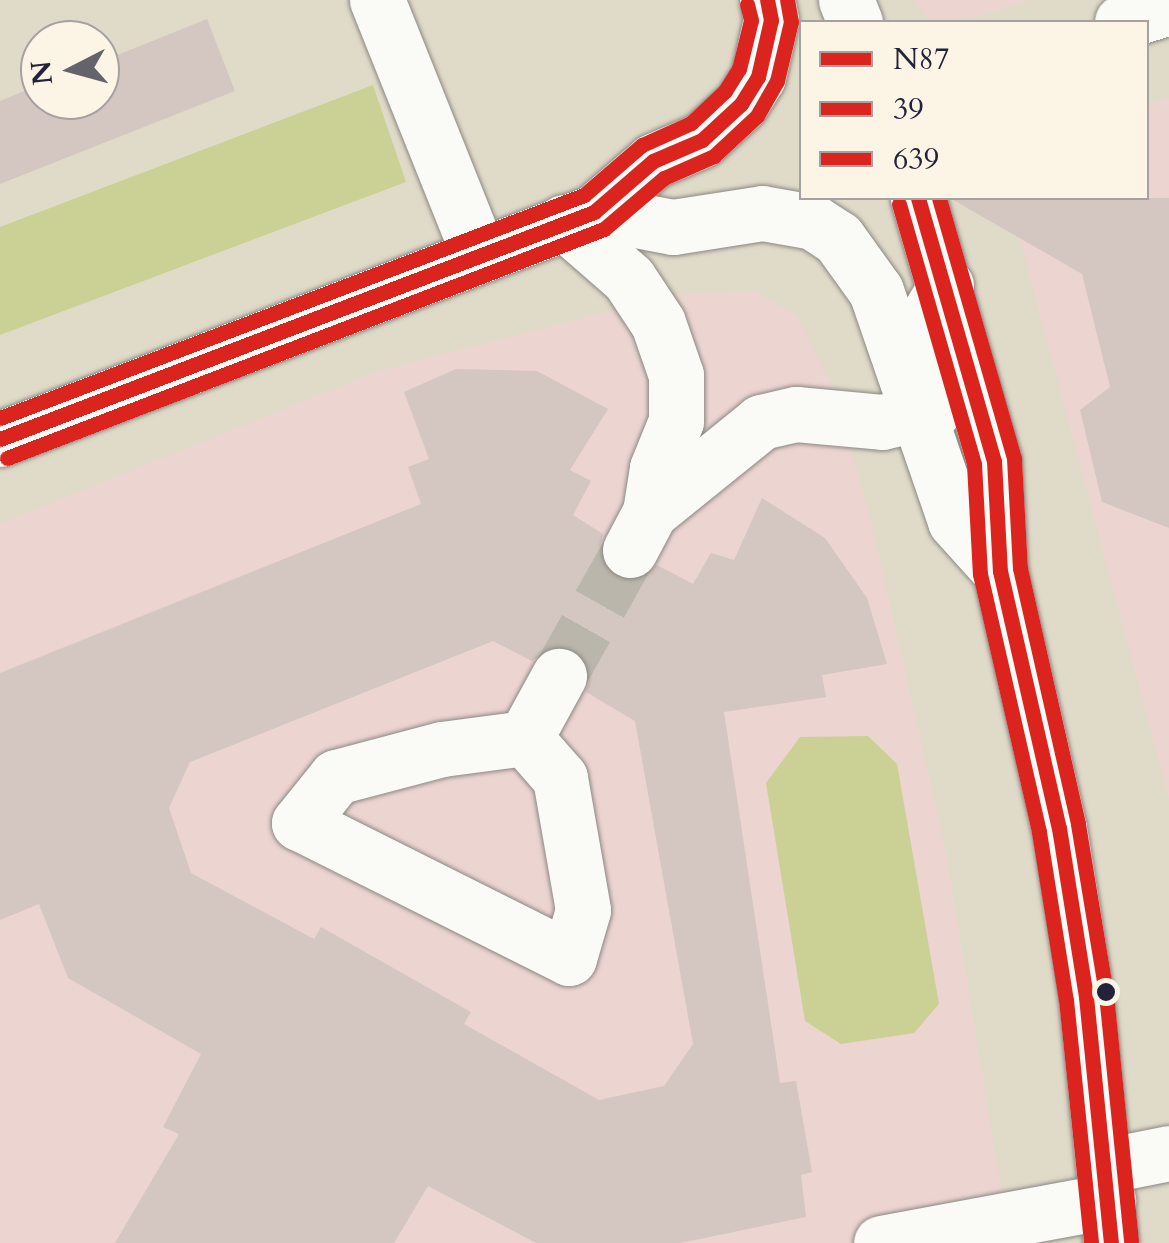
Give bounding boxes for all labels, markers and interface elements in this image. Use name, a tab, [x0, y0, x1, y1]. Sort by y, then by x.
north arrow	[20, 20, 120, 120]
legend	[799, 20, 1149, 200]
text: N87	[893, 39, 949, 80]
text: N	[22, 59, 62, 87]
text: 39	[893, 89, 924, 130]
text: 639	[893, 139, 939, 180]
unlabelled marker	[1096, 982, 1116, 1002]

